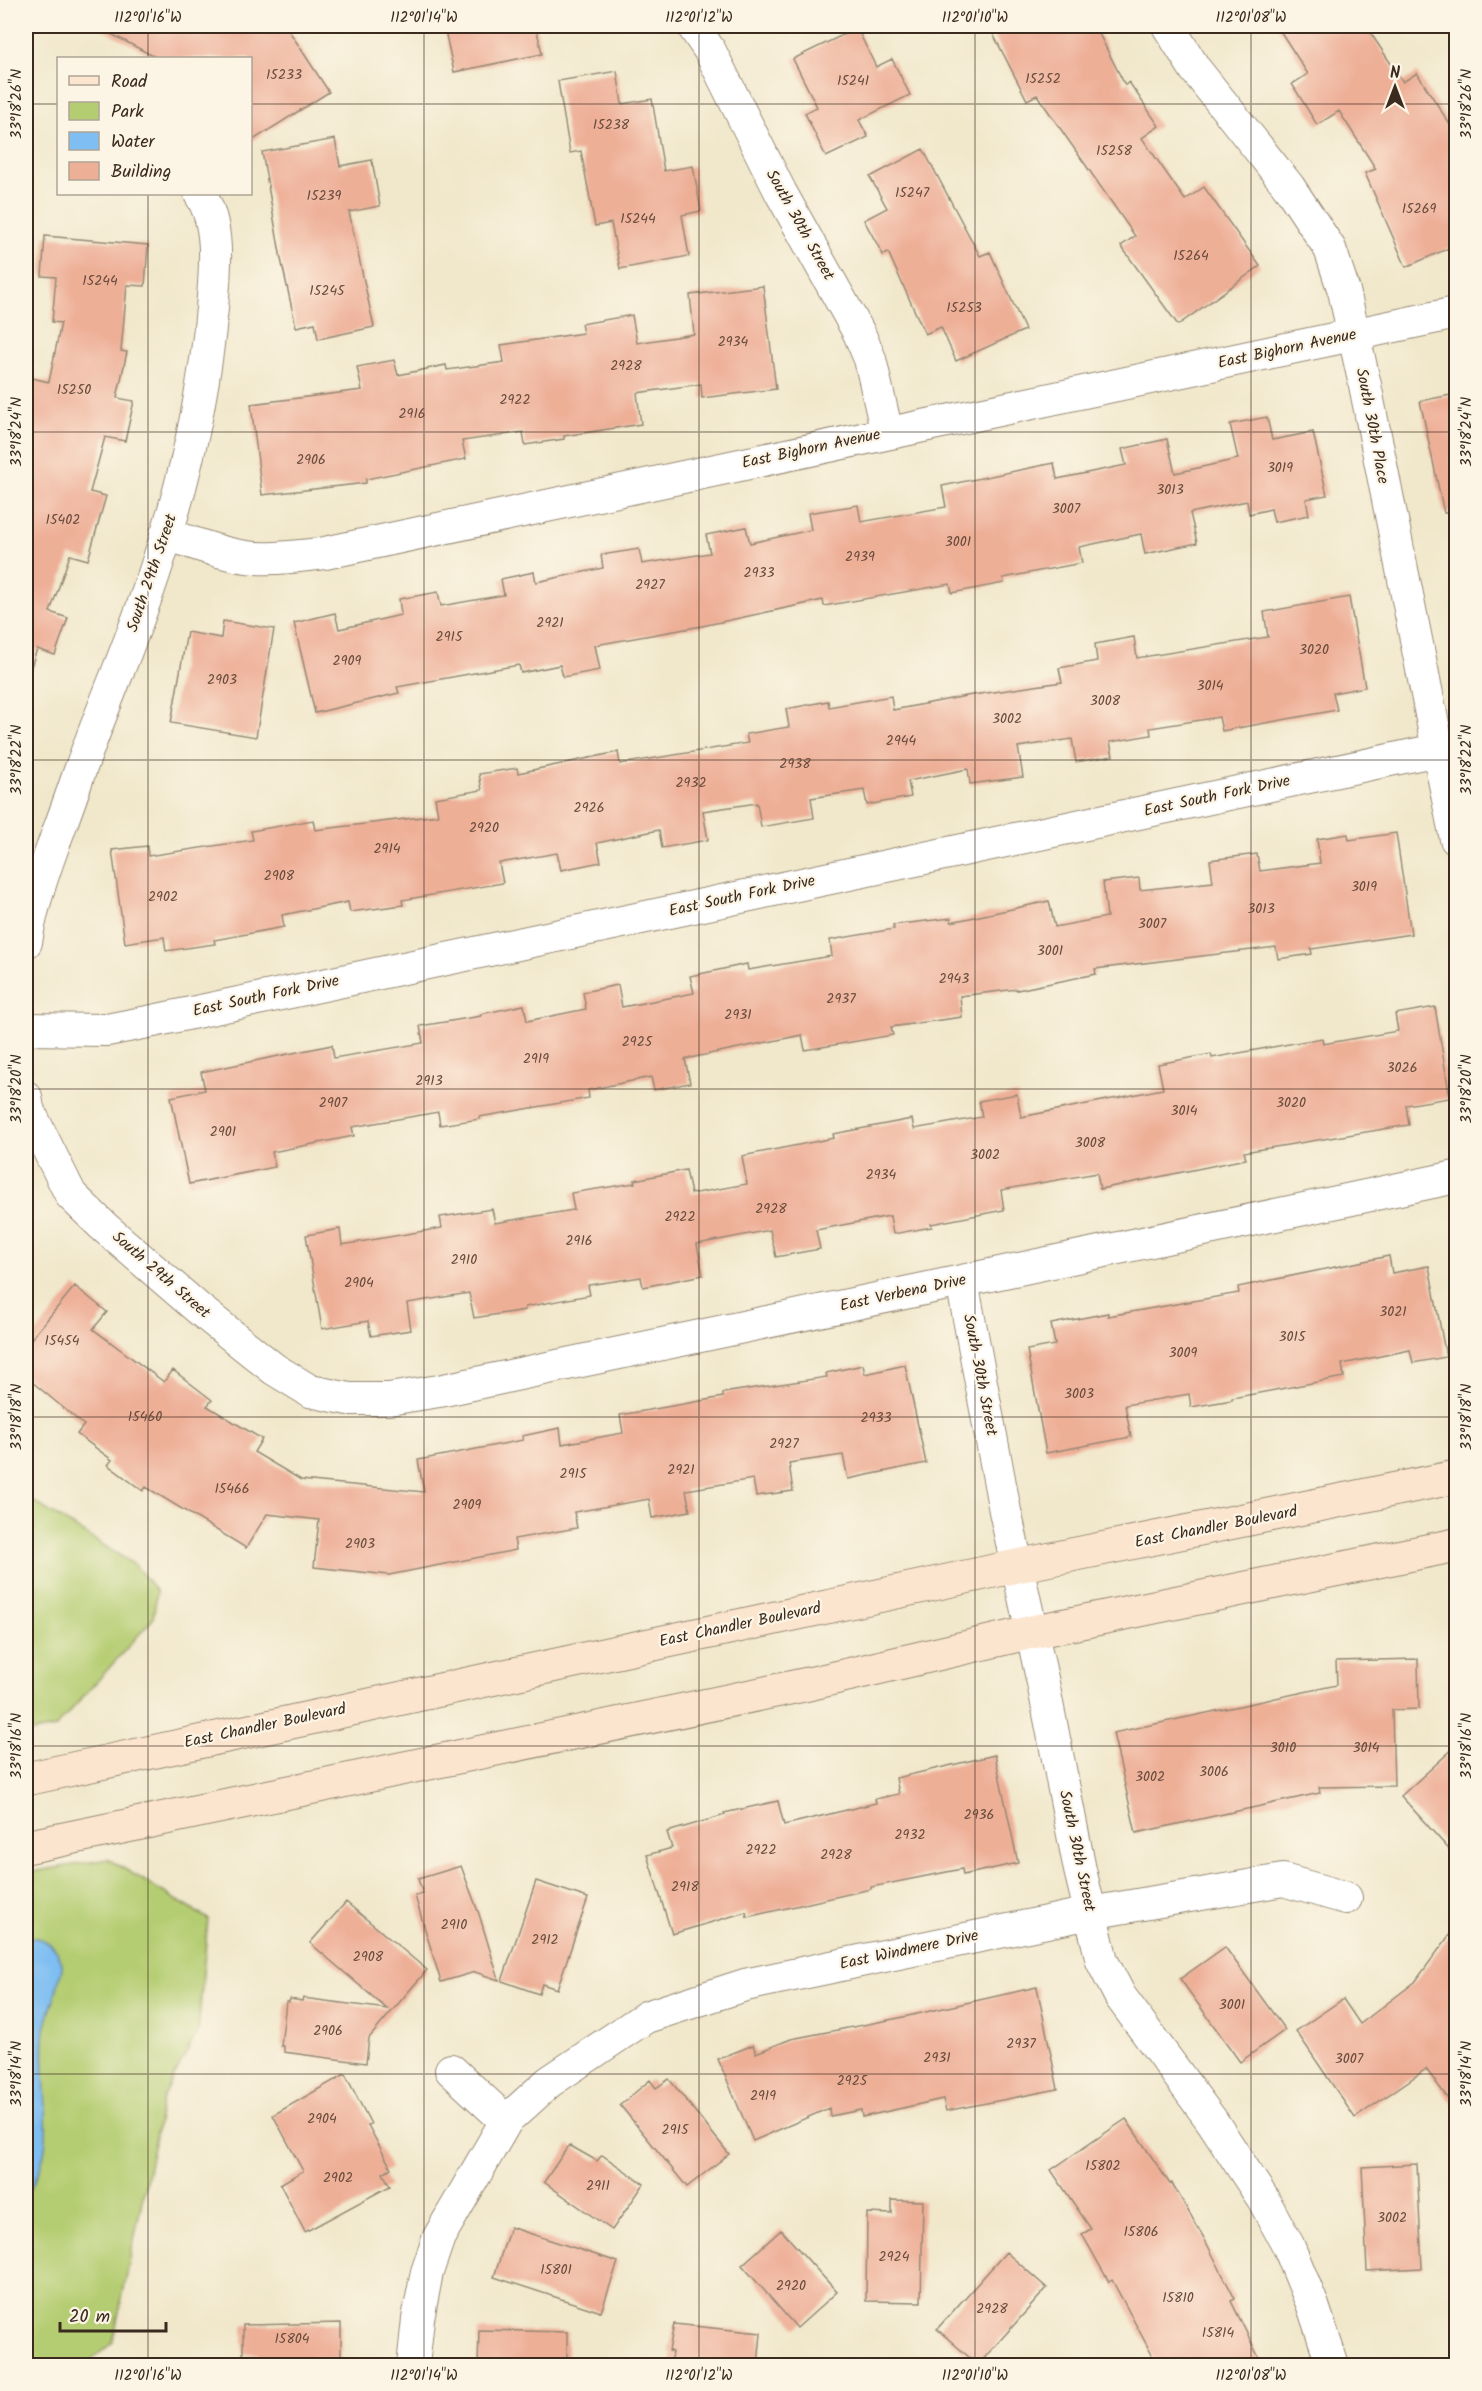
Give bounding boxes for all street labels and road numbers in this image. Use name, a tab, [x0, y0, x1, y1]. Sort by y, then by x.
street label: South 30th Street	[759, 165, 841, 286]
street label: East Bighorn Avenue	[1215, 322, 1359, 376]
street label: South 30th Place	[1349, 366, 1395, 486]
street label: East Bighorn Avenue	[739, 422, 883, 476]
street label: South 29th Street	[120, 510, 184, 635]
street label: East South Fork Drive	[1141, 768, 1293, 824]
street label: East South Fork Drive	[666, 868, 818, 924]
street label: East South Fork Drive	[190, 968, 342, 1024]
street label: South 29th Street	[106, 1225, 216, 1325]
street label: East Verbena Drive	[837, 1267, 969, 1319]
street label: South 30th Street	[956, 1312, 1004, 1439]
street label: East Chandler Boulevard	[1133, 1499, 1300, 1555]
street label: East Chandler Boulevard	[657, 1595, 824, 1654]
street label: East Chandler Boulevard	[182, 1696, 349, 1755]
street label: South 30th Street	[1052, 1788, 1102, 1915]
street label: East Windmere Drive	[837, 1923, 981, 1977]

